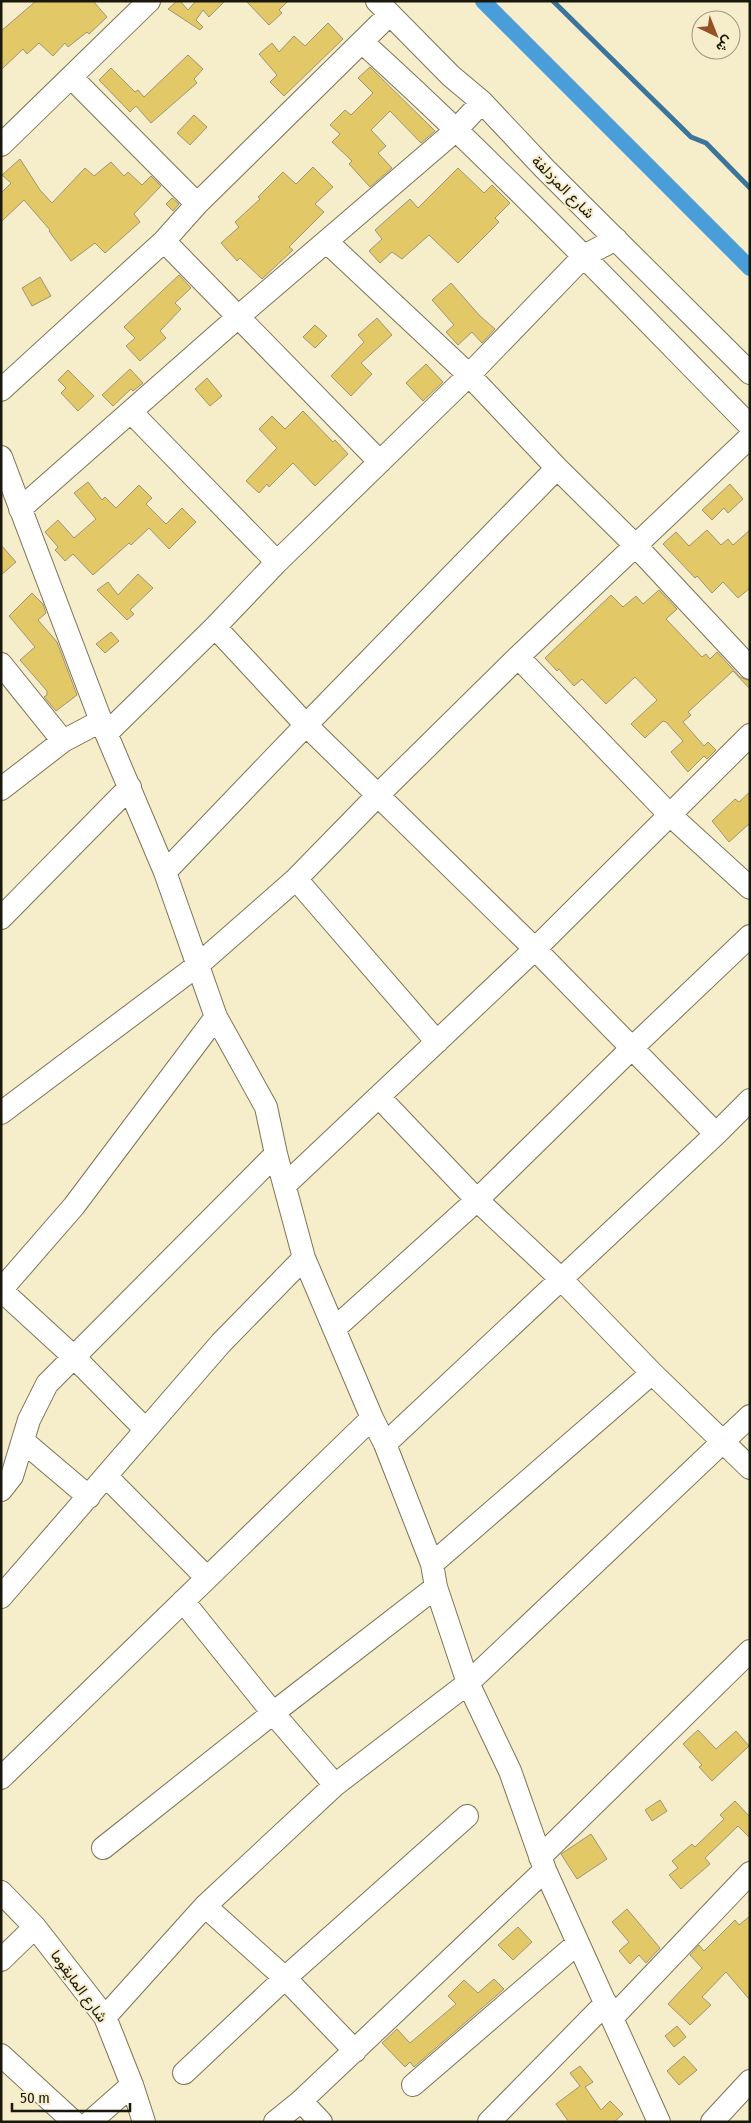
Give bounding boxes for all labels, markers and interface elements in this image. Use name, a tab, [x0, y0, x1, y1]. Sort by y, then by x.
north arrow	[691, 10, 741, 60]
text: ش	[712, 32, 736, 56]
street label: شارع المزدلفة	[526, 152, 598, 224]
street label: شارع المايقوما	[45, 1946, 111, 2027]
scale bar	[12, 2080, 130, 2112]
text: 50 m	[20, 2089, 50, 2107]

